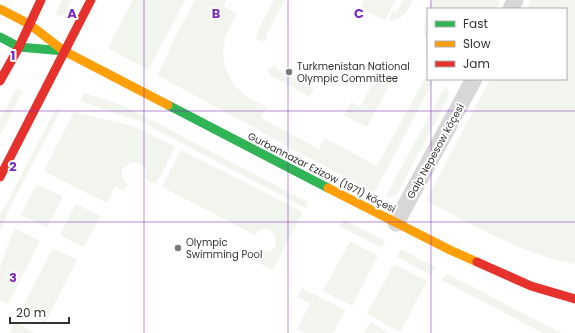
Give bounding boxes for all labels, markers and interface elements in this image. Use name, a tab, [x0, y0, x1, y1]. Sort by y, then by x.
text: A	[67, 4, 77, 23]
text: B	[212, 4, 221, 23]
text: C	[354, 4, 364, 23]
legend	[427, 8, 567, 80]
text: Fast	[463, 15, 488, 32]
text: Slow	[463, 35, 491, 52]
text: 1	[11, 46, 15, 65]
text: Jam	[463, 55, 490, 72]
place label: Turkmenistan National Olympic Committee	[297, 59, 410, 86]
marker: Turkmenistan National Olympic Committee	[284, 67, 294, 77]
street label: Gaip Nepesow köçesi	[403, 101, 468, 202]
street label: Gurbannazar Ezizow (1971) köçesi	[245, 129, 398, 216]
text: 2	[9, 157, 17, 176]
place label: Olympic Swimming Pool	[186, 235, 262, 262]
marker: Olympic Swimming Pool	[173, 243, 183, 253]
text: 3	[9, 268, 17, 287]
scale bar	[10, 299, 69, 325]
text: 20 m	[16, 304, 46, 321]

